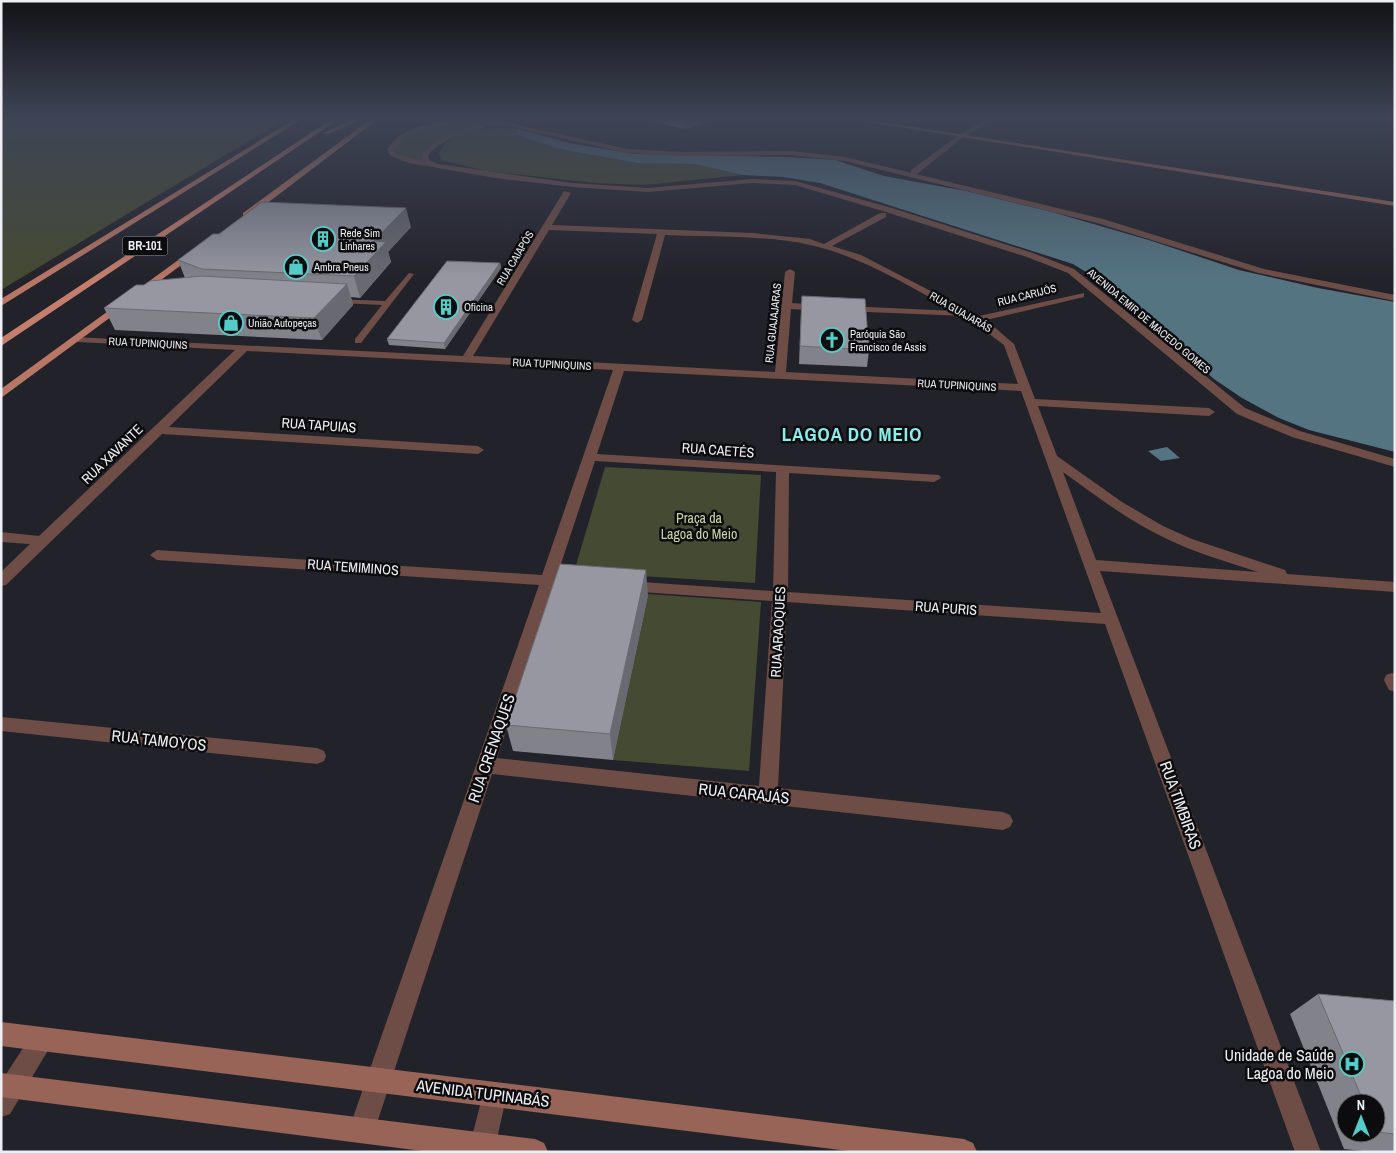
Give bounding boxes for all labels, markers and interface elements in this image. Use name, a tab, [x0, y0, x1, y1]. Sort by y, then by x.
building icon: Rede Sim Linhares	[310, 226, 336, 252]
place label: Rede Sim Linhares	[340, 226, 380, 253]
street label: RUA CAIAPÓS	[493, 228, 537, 288]
road number: BR-101	[122, 237, 168, 256]
shop icon: Ambra Pneus	[283, 254, 309, 280]
place label: Ambra Pneus	[313, 260, 369, 274]
street label: AVENIDA EMIR DE MACEDO GOMES	[1084, 265, 1214, 377]
street label: RUA CARIJÓS	[996, 281, 1058, 309]
street label: RUA GUAJAJARAS	[762, 282, 784, 364]
street label: RUA GUAJARÁS	[927, 289, 995, 335]
building icon: Oficina	[433, 294, 459, 320]
place label: Oficina	[464, 300, 493, 314]
shop icon: União Autopeças	[218, 310, 244, 336]
place label: União Autopeças	[248, 316, 317, 330]
church icon: Paróquia São Francisco de Assis	[819, 327, 845, 353]
place label: Paróquia São Francisco de Assis	[850, 327, 927, 354]
street label: RUA TUPINIQUINS	[108, 334, 188, 352]
street label: RUA TUPINIQUINS	[512, 355, 592, 373]
street label: RUA TUPINIQUINS	[917, 376, 997, 394]
street label: RUA TAPUIAS	[281, 413, 357, 437]
street label: RUA XAVANTE	[77, 420, 147, 488]
district label: LAGOA DO MEIO	[782, 421, 922, 447]
street label: RUA CAETÉS	[681, 438, 755, 462]
park label: Praça da Lagoa do Meio	[661, 509, 737, 543]
street label: RUA TEMIMINOS	[307, 555, 400, 579]
street label: RUA ARAOQUES	[767, 586, 789, 678]
street label: RUA PURIS	[915, 597, 978, 619]
street label: RUA CRENAQUES	[462, 690, 520, 805]
street label: RUA TAMOYOS	[111, 724, 208, 756]
street label: RUA TIMBIRAS	[1155, 758, 1207, 852]
street label: RUA CARAJÁS	[698, 777, 791, 809]
place label: Unidade de Saúde Lagoa do Meio	[1225, 1044, 1334, 1084]
hospital icon: Unidade de Saúde Lagoa do Meio	[1339, 1051, 1365, 1077]
street label: AVENIDA TUPINABÁS	[414, 1074, 551, 1112]
north arrow	[1336, 1093, 1386, 1143]
text: N	[1357, 1096, 1365, 1114]

